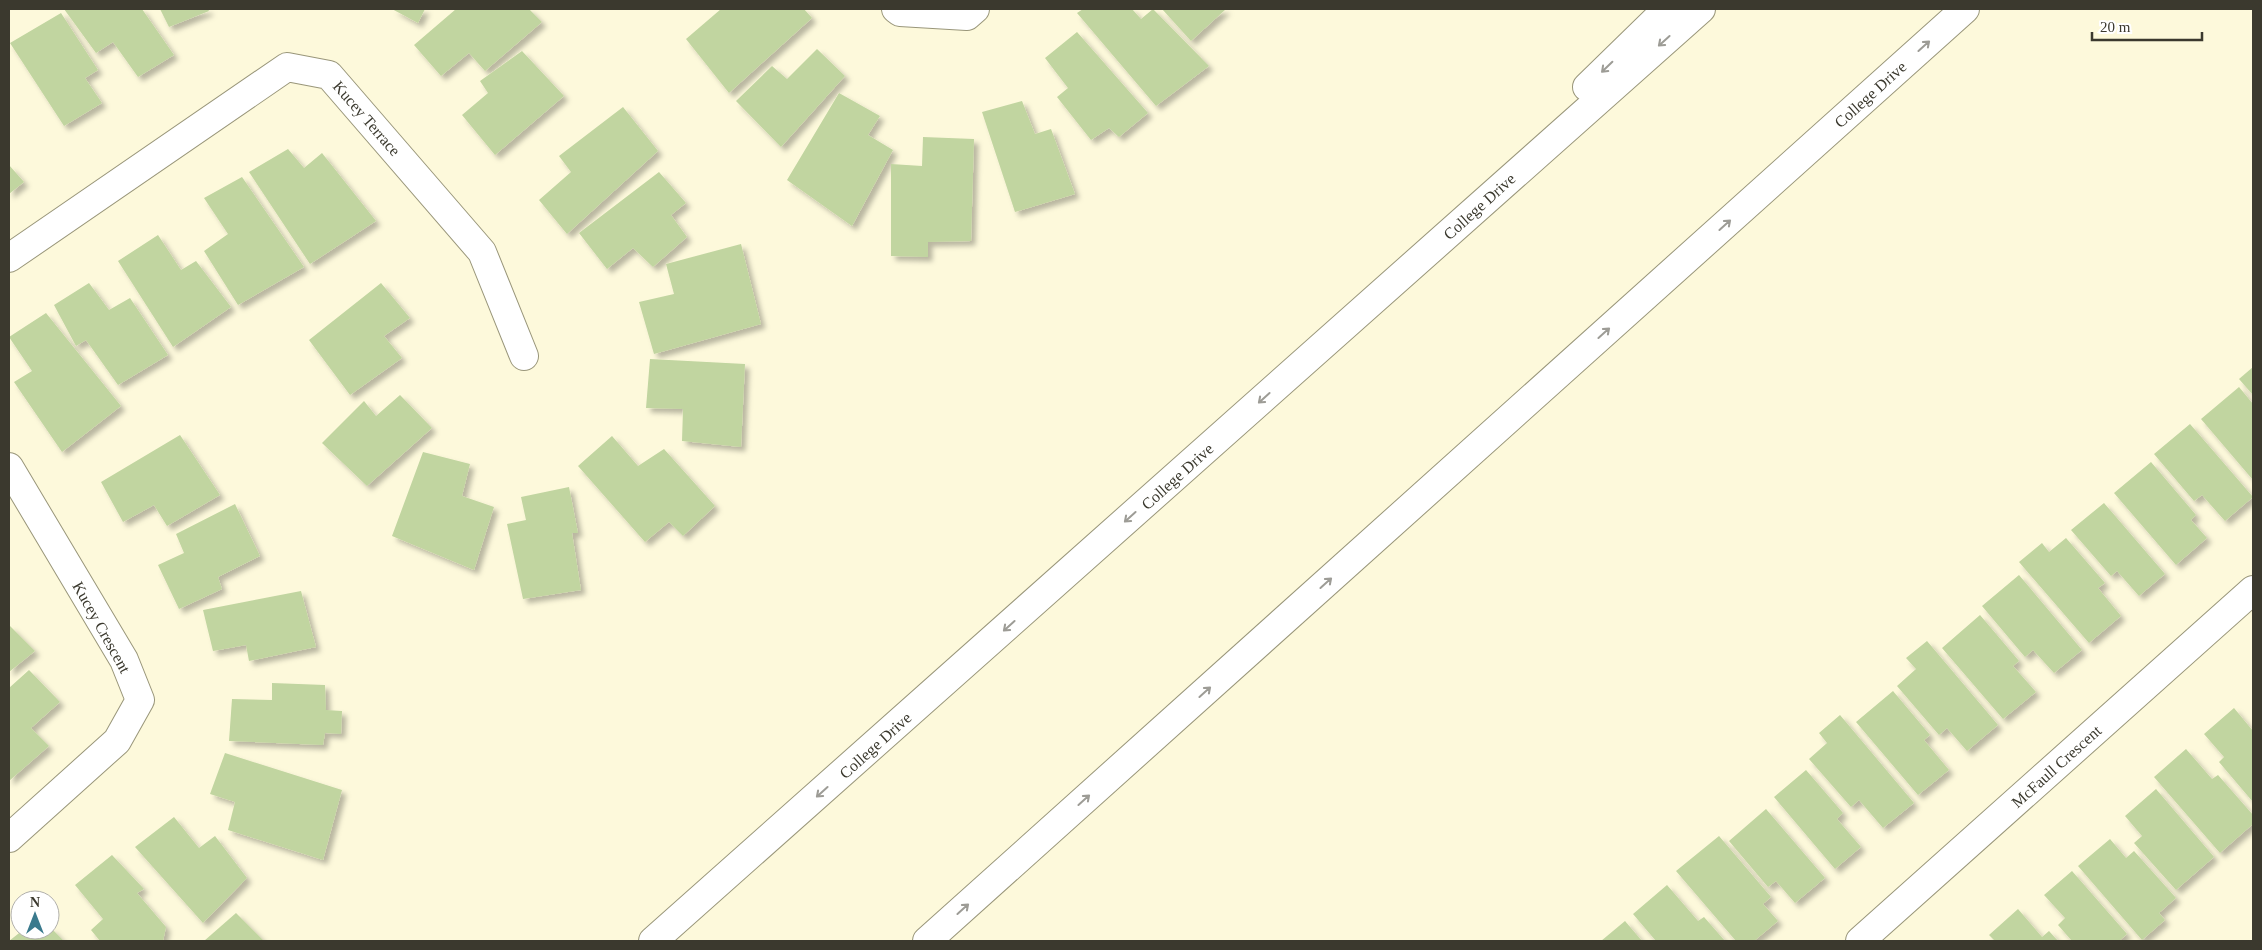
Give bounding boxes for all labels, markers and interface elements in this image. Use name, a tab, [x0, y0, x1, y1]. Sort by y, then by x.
scale bar	[2092, 10, 2202, 42]
text: 20 m	[2100, 19, 2131, 35]
one-way arrow	[1658, 35, 1671, 47]
one-way arrow	[1917, 40, 1930, 52]
street label: College Drive	[1831, 58, 1910, 132]
one-way arrow	[1601, 61, 1613, 73]
street label: Kucey Terrace	[329, 78, 404, 160]
street label: College Drive	[1440, 170, 1519, 244]
one-way arrow	[1718, 219, 1731, 231]
one-way arrow	[1598, 327, 1611, 339]
one-way arrow	[1258, 392, 1271, 404]
street label: College Drive	[1138, 440, 1217, 514]
one-way arrow	[1124, 512, 1137, 523]
one-way arrow	[1319, 577, 1332, 589]
street label: Kucey Crescent	[69, 579, 134, 677]
one-way arrow	[1002, 620, 1015, 631]
one-way arrow	[1198, 686, 1211, 698]
street label: College Drive	[836, 709, 915, 783]
street label: McFaull Crescent	[2008, 721, 2105, 811]
one-way arrow	[815, 786, 828, 797]
one-way arrow	[1077, 795, 1090, 806]
north arrow	[10, 890, 60, 940]
text: N	[30, 895, 40, 910]
one-way arrow	[957, 903, 970, 915]

